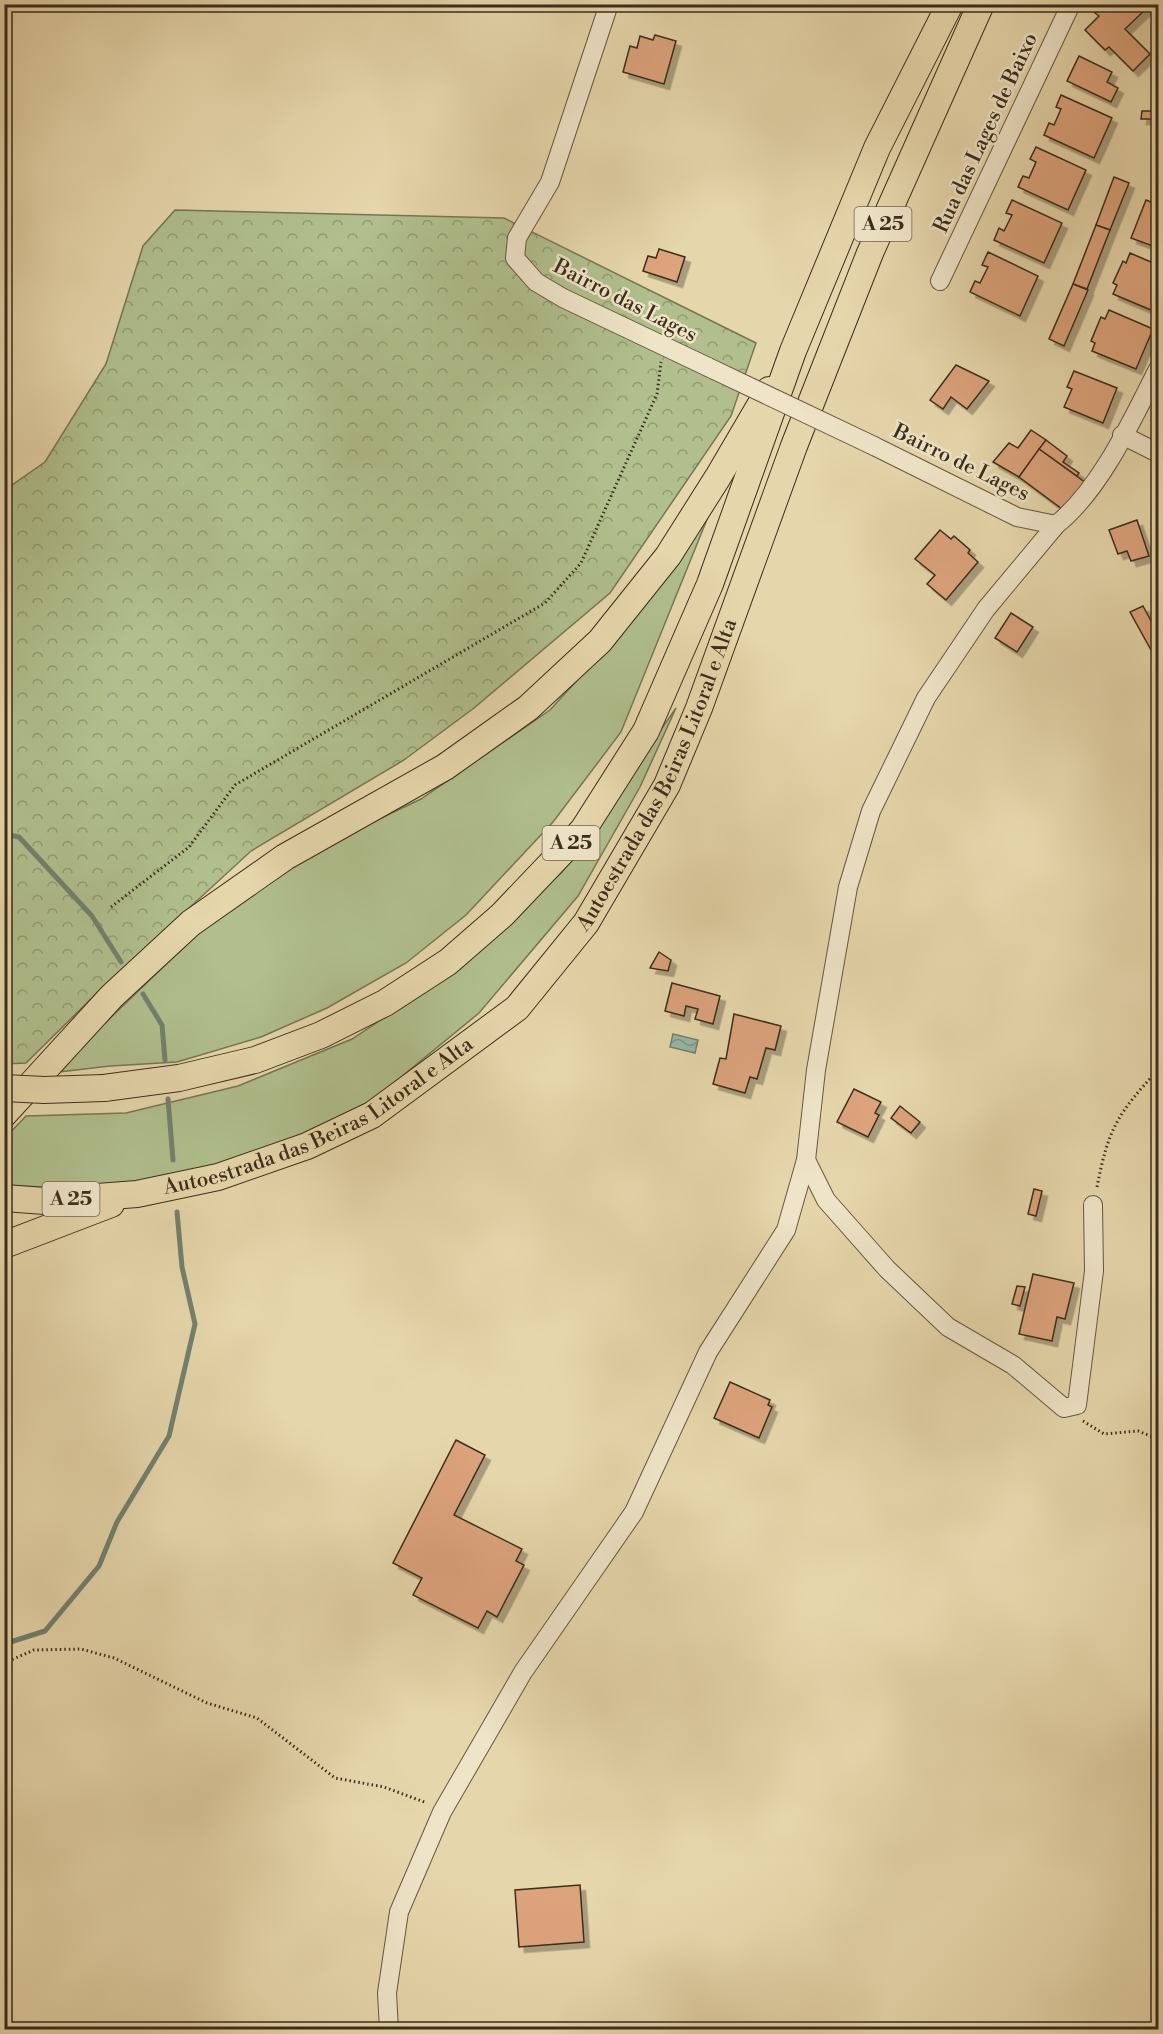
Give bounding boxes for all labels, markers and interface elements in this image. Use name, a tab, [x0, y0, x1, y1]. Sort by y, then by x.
street label: Rua das Lages de Baixo	[928, 29, 1044, 237]
road number: A 25	[854, 207, 912, 241]
street label: Bairro das Lages	[548, 253, 701, 348]
street label: Bairro de Lages	[888, 418, 1033, 507]
street label: Autoestrada das Beiras Litoral e Alta	[571, 615, 743, 938]
road number: A 25	[542, 826, 600, 860]
street label: Autoestrada das Beiras Litoral e Alta	[160, 1031, 479, 1201]
road number: A 25	[42, 1182, 100, 1216]

